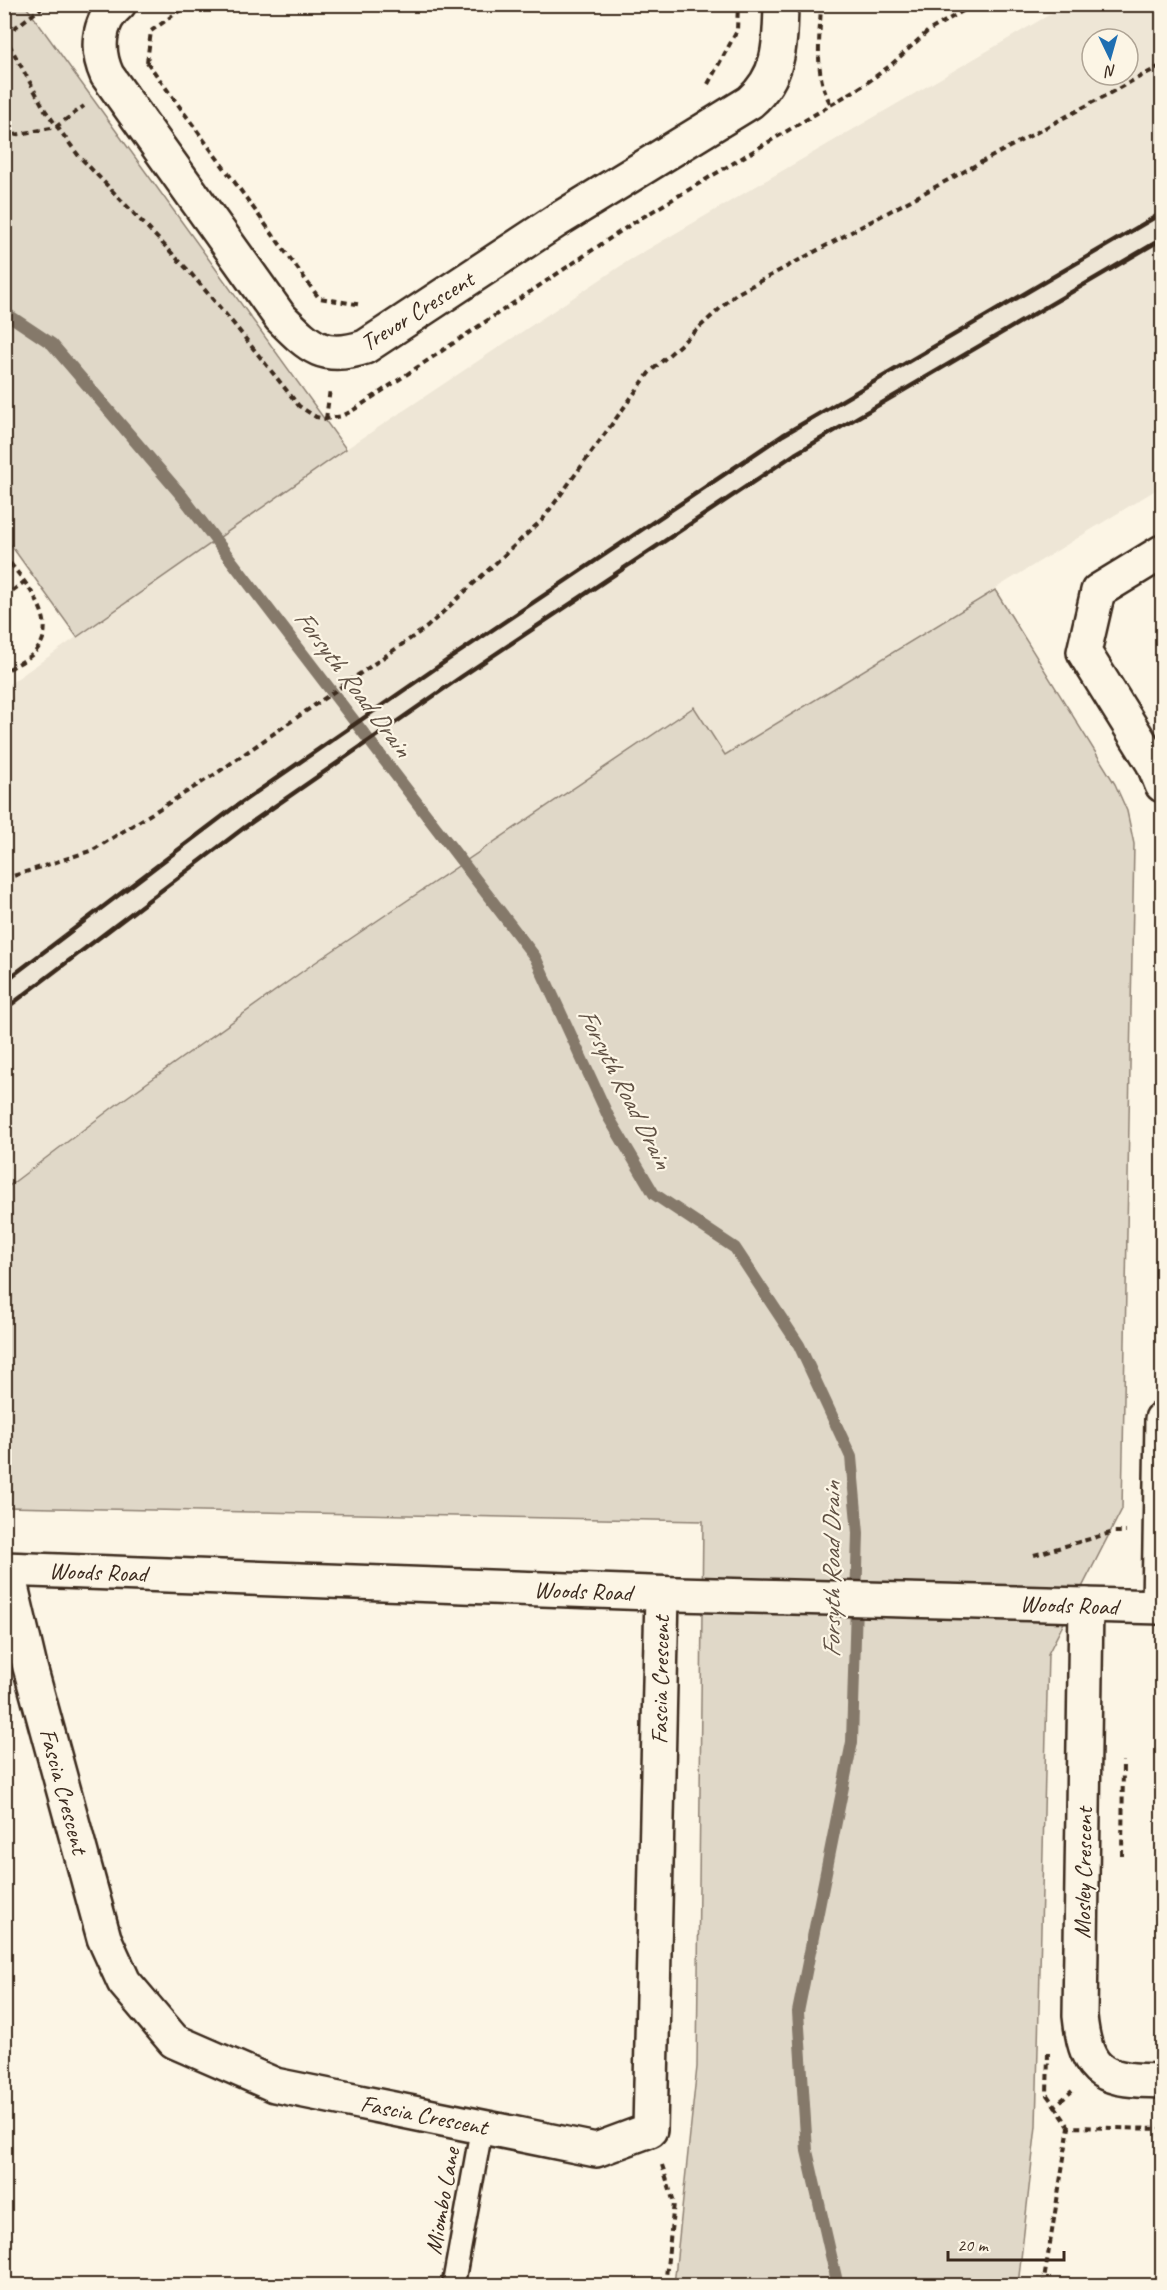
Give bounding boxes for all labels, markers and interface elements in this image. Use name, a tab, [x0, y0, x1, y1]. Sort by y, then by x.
north arrow	[1080, 27, 1140, 87]
text: N	[1102, 61, 1117, 82]
street label: Trevor Crescent	[355, 263, 481, 358]
water label: Forsyth Road Drain	[287, 603, 420, 765]
water label: Forsyth Road Drain	[570, 1002, 681, 1176]
water label: Forsyth Road Drain	[815, 1480, 848, 1658]
street label: Woods Road	[49, 1555, 151, 1589]
street label: Woods Road	[534, 1574, 636, 1608]
street label: Woods Road	[1020, 1588, 1122, 1622]
street label: Fascia Crescent	[644, 1614, 676, 1744]
street label: Fascia Crescent	[33, 1725, 96, 1859]
street label: Mosley Crescent	[1067, 1805, 1099, 1939]
street label: Fascia Crescent	[358, 2088, 492, 2142]
street label: Miombo Lane	[418, 2143, 467, 2257]
scale bar	[948, 2224, 1064, 2262]
text: 20 m	[957, 2234, 990, 2256]

